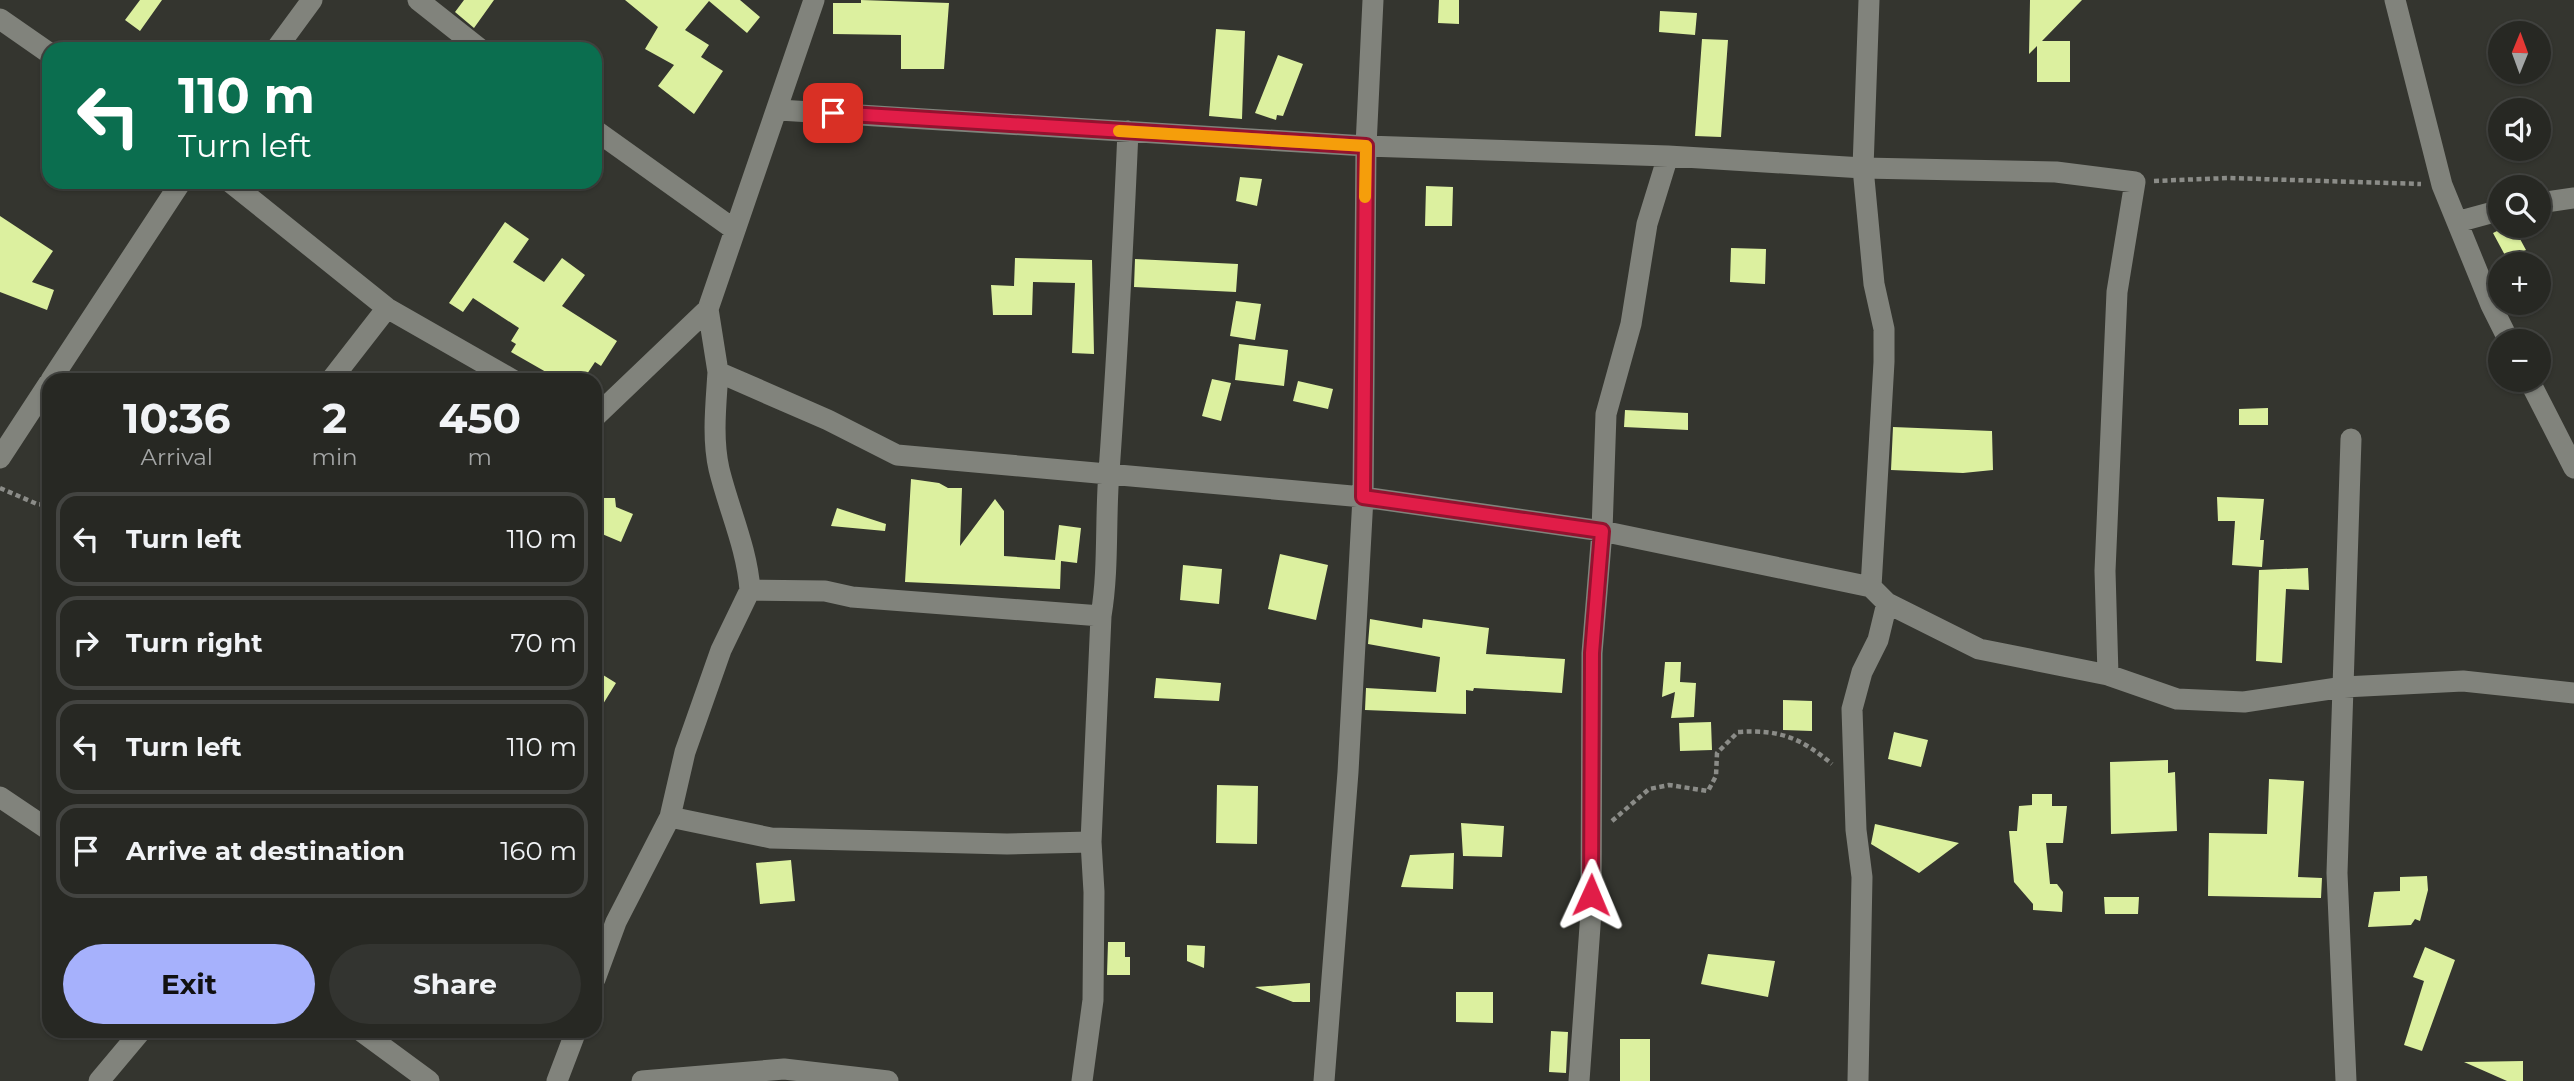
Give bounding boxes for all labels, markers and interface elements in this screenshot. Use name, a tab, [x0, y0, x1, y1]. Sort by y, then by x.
north arrow	[2488, 21, 2552, 84]
map controls	[2488, 21, 2551, 392]
text: 110 m	[178, 66, 315, 125]
icon: left	[63, 70, 154, 161]
pin	[803, 83, 863, 143]
icon: arrive	[814, 94, 852, 132]
button: sound	[2488, 98, 2551, 161]
text: Turn left	[178, 126, 312, 165]
button: search	[2488, 175, 2551, 238]
button: +	[2488, 252, 2551, 315]
button: −	[2488, 329, 2551, 392]
text: 10:36	[123, 392, 231, 444]
text: 2	[322, 392, 347, 444]
text: 450	[439, 392, 521, 444]
text: Arrival	[140, 443, 213, 471]
text: min	[311, 443, 358, 471]
text: m	[468, 443, 492, 471]
icon: left	[67, 520, 105, 558]
text: Turn left	[126, 523, 242, 555]
text: 110 m	[507, 523, 577, 555]
icon: right	[67, 624, 105, 662]
text: Turn right	[126, 627, 262, 659]
text: 70 m	[511, 627, 577, 659]
icon: left	[67, 728, 105, 766]
text: Turn left	[126, 731, 242, 763]
text: 110 m	[507, 731, 577, 763]
icon: arrive	[67, 832, 105, 870]
text: Arrive at destination	[126, 835, 405, 867]
text: 160 m	[500, 835, 577, 867]
position arrow	[1554, 858, 1628, 932]
button: Exit	[63, 944, 315, 1024]
button: Share	[329, 944, 581, 1024]

